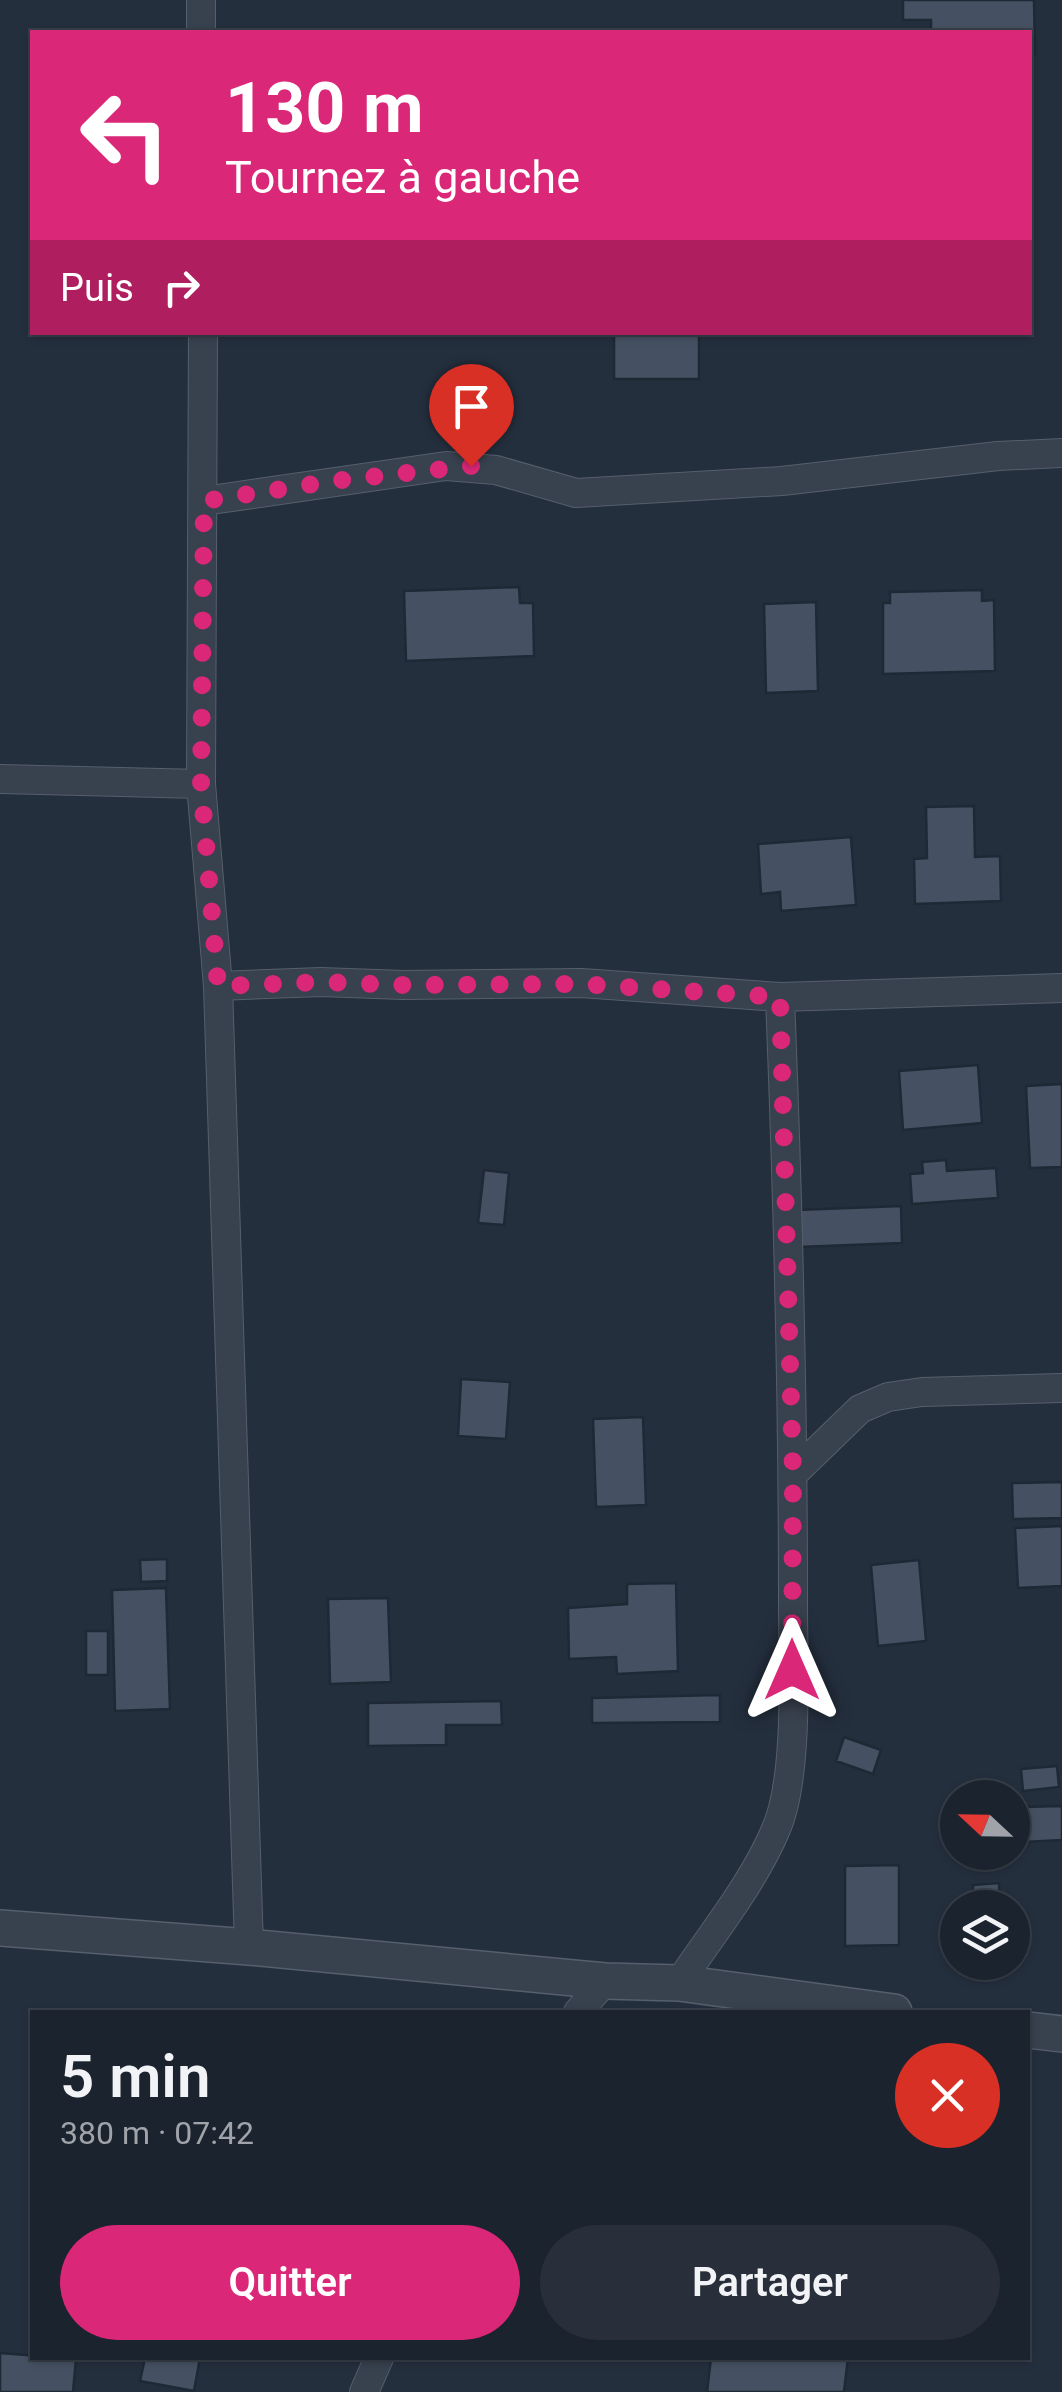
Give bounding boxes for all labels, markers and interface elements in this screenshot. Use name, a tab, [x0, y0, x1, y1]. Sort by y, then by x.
text: 130 m	[225, 67, 424, 149]
icon: left	[60, 70, 190, 200]
text: Tournez à gauche	[225, 151, 580, 204]
icon: right	[154, 260, 209, 315]
text: Puis	[60, 266, 134, 310]
pin	[429, 364, 514, 467]
icon: arrive	[444, 379, 499, 434]
position arrow	[740, 1618, 844, 1722]
north arrow	[940, 1780, 1030, 1870]
map controls	[940, 1780, 1030, 1980]
button: layers	[940, 1890, 1030, 1980]
text: 5 min	[60, 2041, 210, 2112]
button: close	[895, 2043, 1000, 2148]
text: 380 m · 07:42	[60, 2114, 254, 2152]
button: Quitter	[60, 2225, 520, 2340]
button: Partager	[540, 2225, 1000, 2340]

